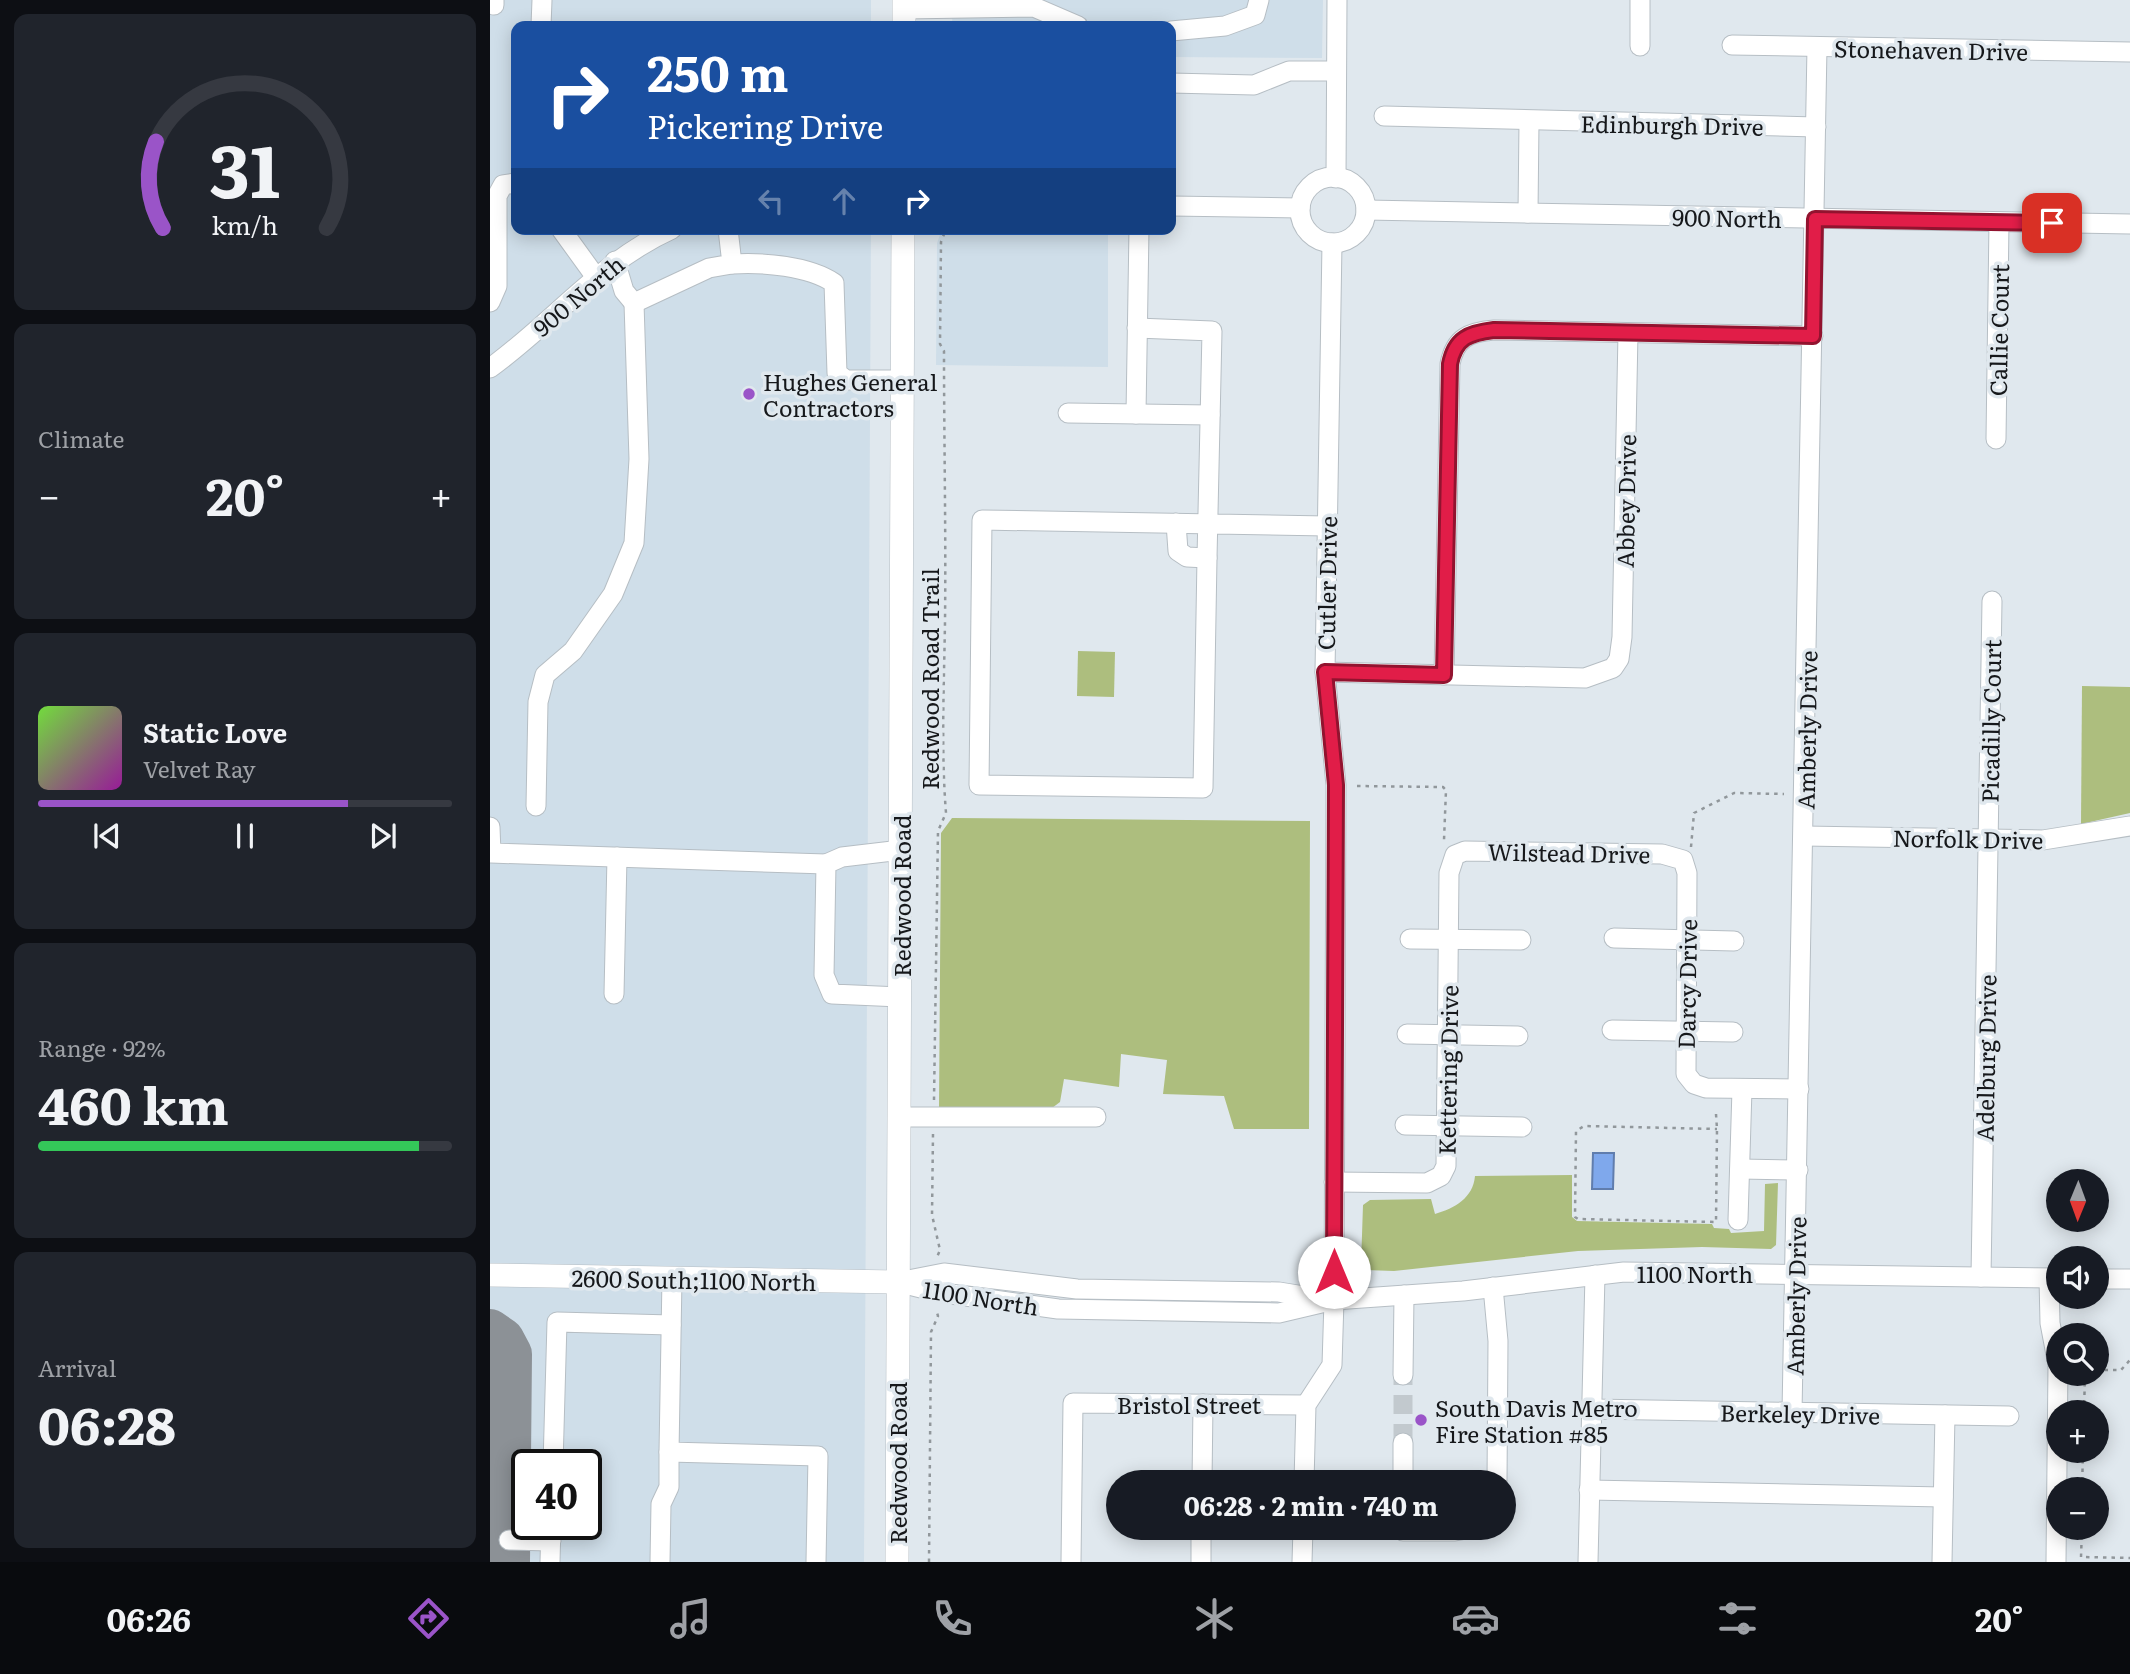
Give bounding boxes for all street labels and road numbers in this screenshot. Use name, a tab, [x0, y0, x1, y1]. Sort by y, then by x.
street label: Stonehaven Drive	[1834, 30, 2029, 68]
street label: Edinburgh Drive	[1580, 105, 1764, 143]
street label: 900 North	[1672, 199, 1782, 235]
street label: 900 North	[525, 247, 631, 343]
street label: Callie Court	[1980, 263, 2016, 396]
street label: Abbey Drive	[1607, 434, 1643, 568]
street label: Cutler Drive	[1308, 516, 1344, 650]
street label: Redwood Road Trail	[912, 568, 946, 790]
street label: Picadilly Court	[1972, 638, 2008, 803]
street label: Amberly Drive	[1788, 650, 1824, 810]
street label: Redwood Road	[884, 815, 918, 977]
street label: Norfolk Drive	[1892, 820, 2044, 856]
street label: Wilstead Drive	[1487, 834, 1651, 870]
street label: Darcy Drive	[1668, 919, 1704, 1049]
street label: Adelburg Drive	[1967, 974, 2003, 1142]
street label: Kettering Drive	[1429, 985, 1465, 1155]
street label: Amberly Drive	[1777, 1216, 1813, 1376]
street label: 1100 North	[1637, 1256, 1753, 1290]
street label: 2600 South;1100 North	[571, 1260, 817, 1298]
street label: 1100 North	[921, 1271, 1041, 1323]
street label: Redwood Road	[880, 1382, 914, 1544]
street label: Bristol Street	[1117, 1387, 1262, 1421]
street label: Berkeley Drive	[1720, 1395, 1880, 1431]

